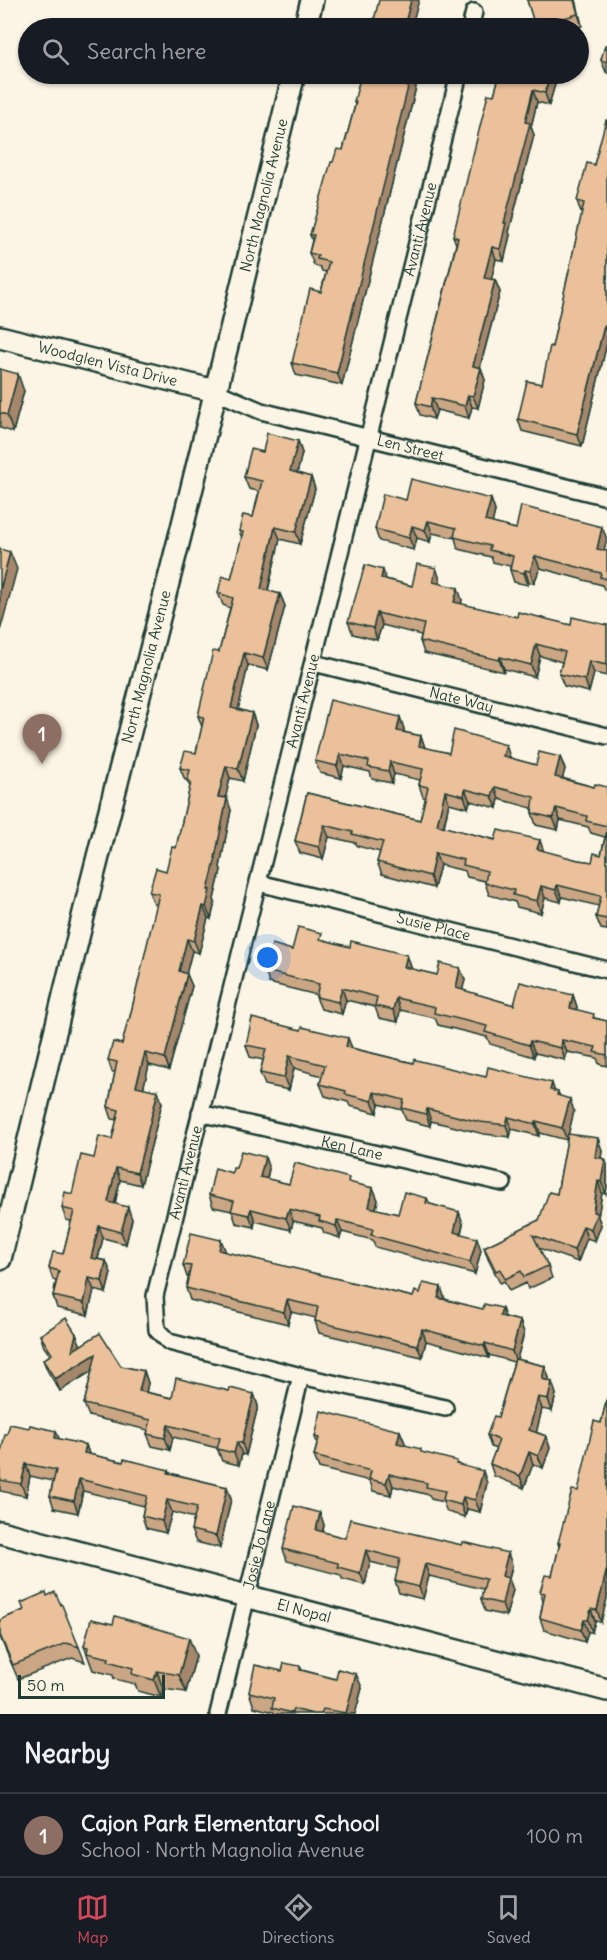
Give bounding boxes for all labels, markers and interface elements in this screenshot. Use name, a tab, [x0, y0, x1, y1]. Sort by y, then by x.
search box	[18, 18, 589, 84]
icon: search	[39, 35, 72, 68]
text: Search here	[87, 37, 206, 65]
street label: North Magnolia Avenue	[236, 116, 292, 274]
street label: Avanti Avenue	[399, 180, 441, 278]
street label: Woodglen Vista Drive	[36, 337, 180, 390]
street label: Len Street	[375, 430, 446, 465]
street label: North Magnolia Avenue	[117, 588, 175, 745]
street label: Avanti Avenue	[282, 652, 323, 750]
street label: Nate Way	[428, 682, 496, 716]
pin: 1	[22, 714, 62, 764]
street label: Susie Place	[395, 908, 473, 945]
your location	[253, 943, 282, 972]
street label: Avanti Avenue	[164, 1124, 206, 1221]
street label: Ken Lane	[319, 1131, 385, 1164]
street label: Josie Jo Lane	[239, 1498, 279, 1591]
street label: El Nopal	[275, 1594, 333, 1627]
scale bar	[18, 1672, 165, 1700]
text: 50 m	[27, 1675, 65, 1695]
text: Nearby	[24, 1737, 110, 1770]
text: Cajon Park Elementary School	[81, 1809, 380, 1837]
text: 1	[40, 1823, 47, 1848]
text: 100 m	[526, 1823, 583, 1848]
text: School · North Magnolia Avenue	[81, 1837, 364, 1862]
tab: Map	[76, 1891, 109, 1947]
tab: Directions	[262, 1891, 334, 1947]
tab: Saved	[487, 1891, 531, 1947]

